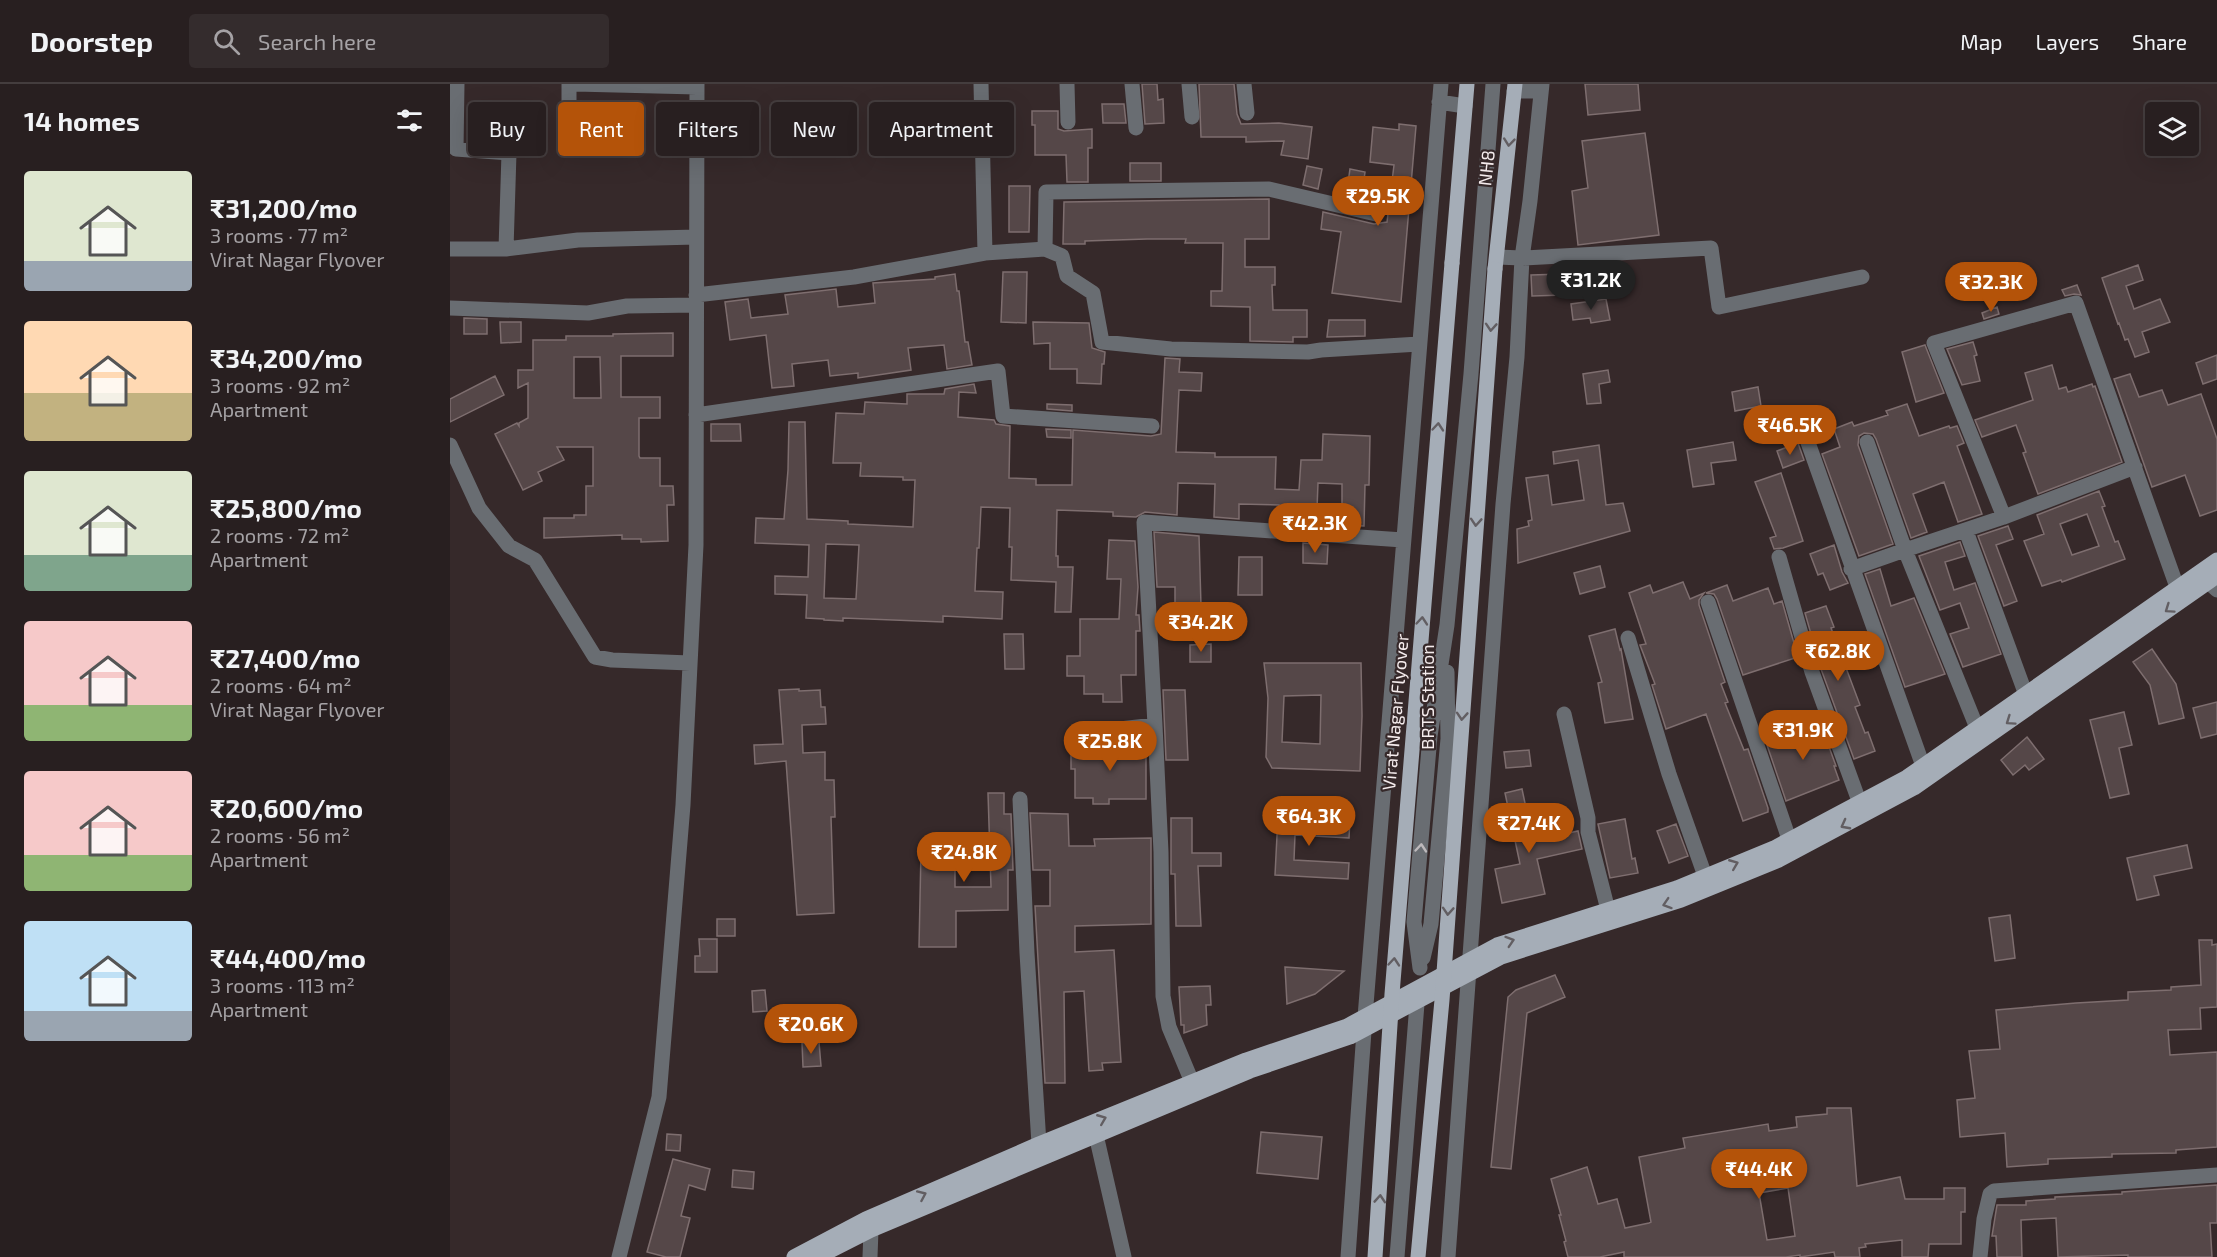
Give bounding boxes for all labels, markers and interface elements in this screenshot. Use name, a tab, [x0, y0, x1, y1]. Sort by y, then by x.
search box	[189, 14, 609, 68]
text: Doorstep	[30, 24, 153, 58]
icon: search	[210, 25, 243, 58]
text: Search here	[258, 28, 376, 54]
text: Map	[1960, 29, 2002, 54]
text: Layers	[2035, 29, 2099, 54]
text: Share	[2132, 29, 2187, 54]
chip: Buy	[468, 102, 546, 156]
chip: Rent	[558, 102, 644, 156]
chip: Filters	[656, 102, 759, 156]
chip: New	[771, 102, 857, 156]
chip: Apartment	[869, 102, 1014, 156]
map controls	[2145, 102, 2199, 156]
button: layers	[2145, 102, 2199, 156]
icon: filters	[393, 104, 426, 137]
text: 14 homes	[24, 105, 140, 136]
one-way arrow	[1503, 138, 1515, 147]
street label: NH8	[1473, 149, 1499, 187]
pin: ₹29.5K	[1329, 176, 1427, 227]
text: ₹29.5K	[1346, 183, 1410, 207]
text: ₹31,200/mo	[210, 192, 357, 223]
icon: home	[72, 195, 144, 267]
text: 3 rooms · 77 m²	[210, 223, 348, 247]
text: Virat Nagar Flyover	[210, 247, 385, 271]
pin: ₹31.2K	[1542, 260, 1640, 311]
pin: ₹32.3K	[1942, 262, 2040, 313]
text: ₹31.2K	[1561, 267, 1621, 291]
text: ₹32.3K	[1959, 269, 2023, 293]
one-way arrow	[1484, 323, 1497, 332]
text: ₹34,200/mo	[210, 342, 363, 373]
icon: home	[72, 345, 144, 417]
text: 3 rooms · 92 m²	[210, 373, 350, 397]
text: Apartment	[210, 397, 308, 421]
pin: ₹46.5K	[1741, 405, 1839, 456]
text: ₹46.5K	[1758, 412, 1822, 436]
one-way arrow	[1431, 422, 1444, 431]
text: ₹25,800/mo	[210, 492, 362, 523]
icon: home	[72, 495, 144, 567]
pin: ₹42.3K	[1266, 503, 1364, 554]
text: ₹42.3K	[1282, 510, 1348, 534]
one-way arrow	[1470, 517, 1483, 526]
text: 2 rooms · 72 m²	[210, 523, 349, 547]
text: Apartment	[210, 547, 308, 571]
pin: ₹34.2K	[1152, 602, 1250, 653]
one-way arrow	[2165, 602, 2176, 613]
text: ₹34.2K	[1168, 609, 1234, 633]
one-way arrow	[1415, 617, 1428, 626]
pin: ₹62.8K	[1789, 631, 1887, 682]
street label: Virat Nagar Flyover	[1377, 633, 1413, 791]
text: ₹62.8K	[1805, 638, 1871, 662]
text: ₹27,400/mo	[210, 642, 360, 673]
street label: BRTS Station	[1416, 644, 1438, 750]
icon: home	[72, 645, 144, 717]
text: 2 rooms · 64 m²	[210, 673, 352, 697]
text: Virat Nagar Flyover	[210, 697, 385, 721]
pin: ₹31.9K	[1754, 710, 1852, 761]
one-way arrow	[1456, 712, 1469, 721]
one-way arrow	[2005, 714, 2016, 725]
text: ₹31.9K	[1772, 717, 1834, 741]
pin: ₹25.8K	[1061, 721, 1159, 772]
text: ₹25.8K	[1078, 728, 1142, 752]
text: ₹20,600/mo	[210, 792, 363, 823]
icon: home	[72, 795, 144, 867]
pin: ₹64.3K	[1260, 796, 1358, 847]
text: ₹64.3K	[1276, 803, 1342, 827]
pin: ₹27.4K	[1480, 803, 1578, 854]
text: ₹27.4K	[1497, 810, 1561, 834]
one-way arrow	[1841, 818, 1851, 829]
text: 2 rooms · 56 m²	[210, 823, 350, 847]
pin: ₹24.8K	[915, 832, 1013, 883]
text: ₹24.8K	[931, 839, 997, 863]
one-way arrow	[1414, 843, 1427, 852]
text: Apartment	[210, 847, 308, 871]
one-way arrow	[1728, 859, 1739, 871]
one-way arrow	[1662, 897, 1673, 910]
one-way arrow	[1442, 906, 1455, 915]
one-way arrow	[1504, 935, 1515, 948]
text: ₹44,400/mo	[210, 942, 366, 973]
icon: home	[72, 945, 144, 1017]
one-way arrow	[1387, 958, 1400, 967]
text: 3 rooms · 113 m²	[210, 973, 355, 997]
text: Apartment	[210, 997, 308, 1021]
pin: ₹20.6K	[762, 1004, 860, 1055]
text: ₹20.6K	[778, 1011, 844, 1035]
one-way arrow	[1095, 1114, 1106, 1126]
pin: ₹44.4K	[1710, 1149, 1808, 1200]
text: ₹44.4K	[1725, 1156, 1793, 1180]
one-way arrow	[916, 1190, 927, 1202]
one-way arrow	[1373, 1194, 1386, 1203]

